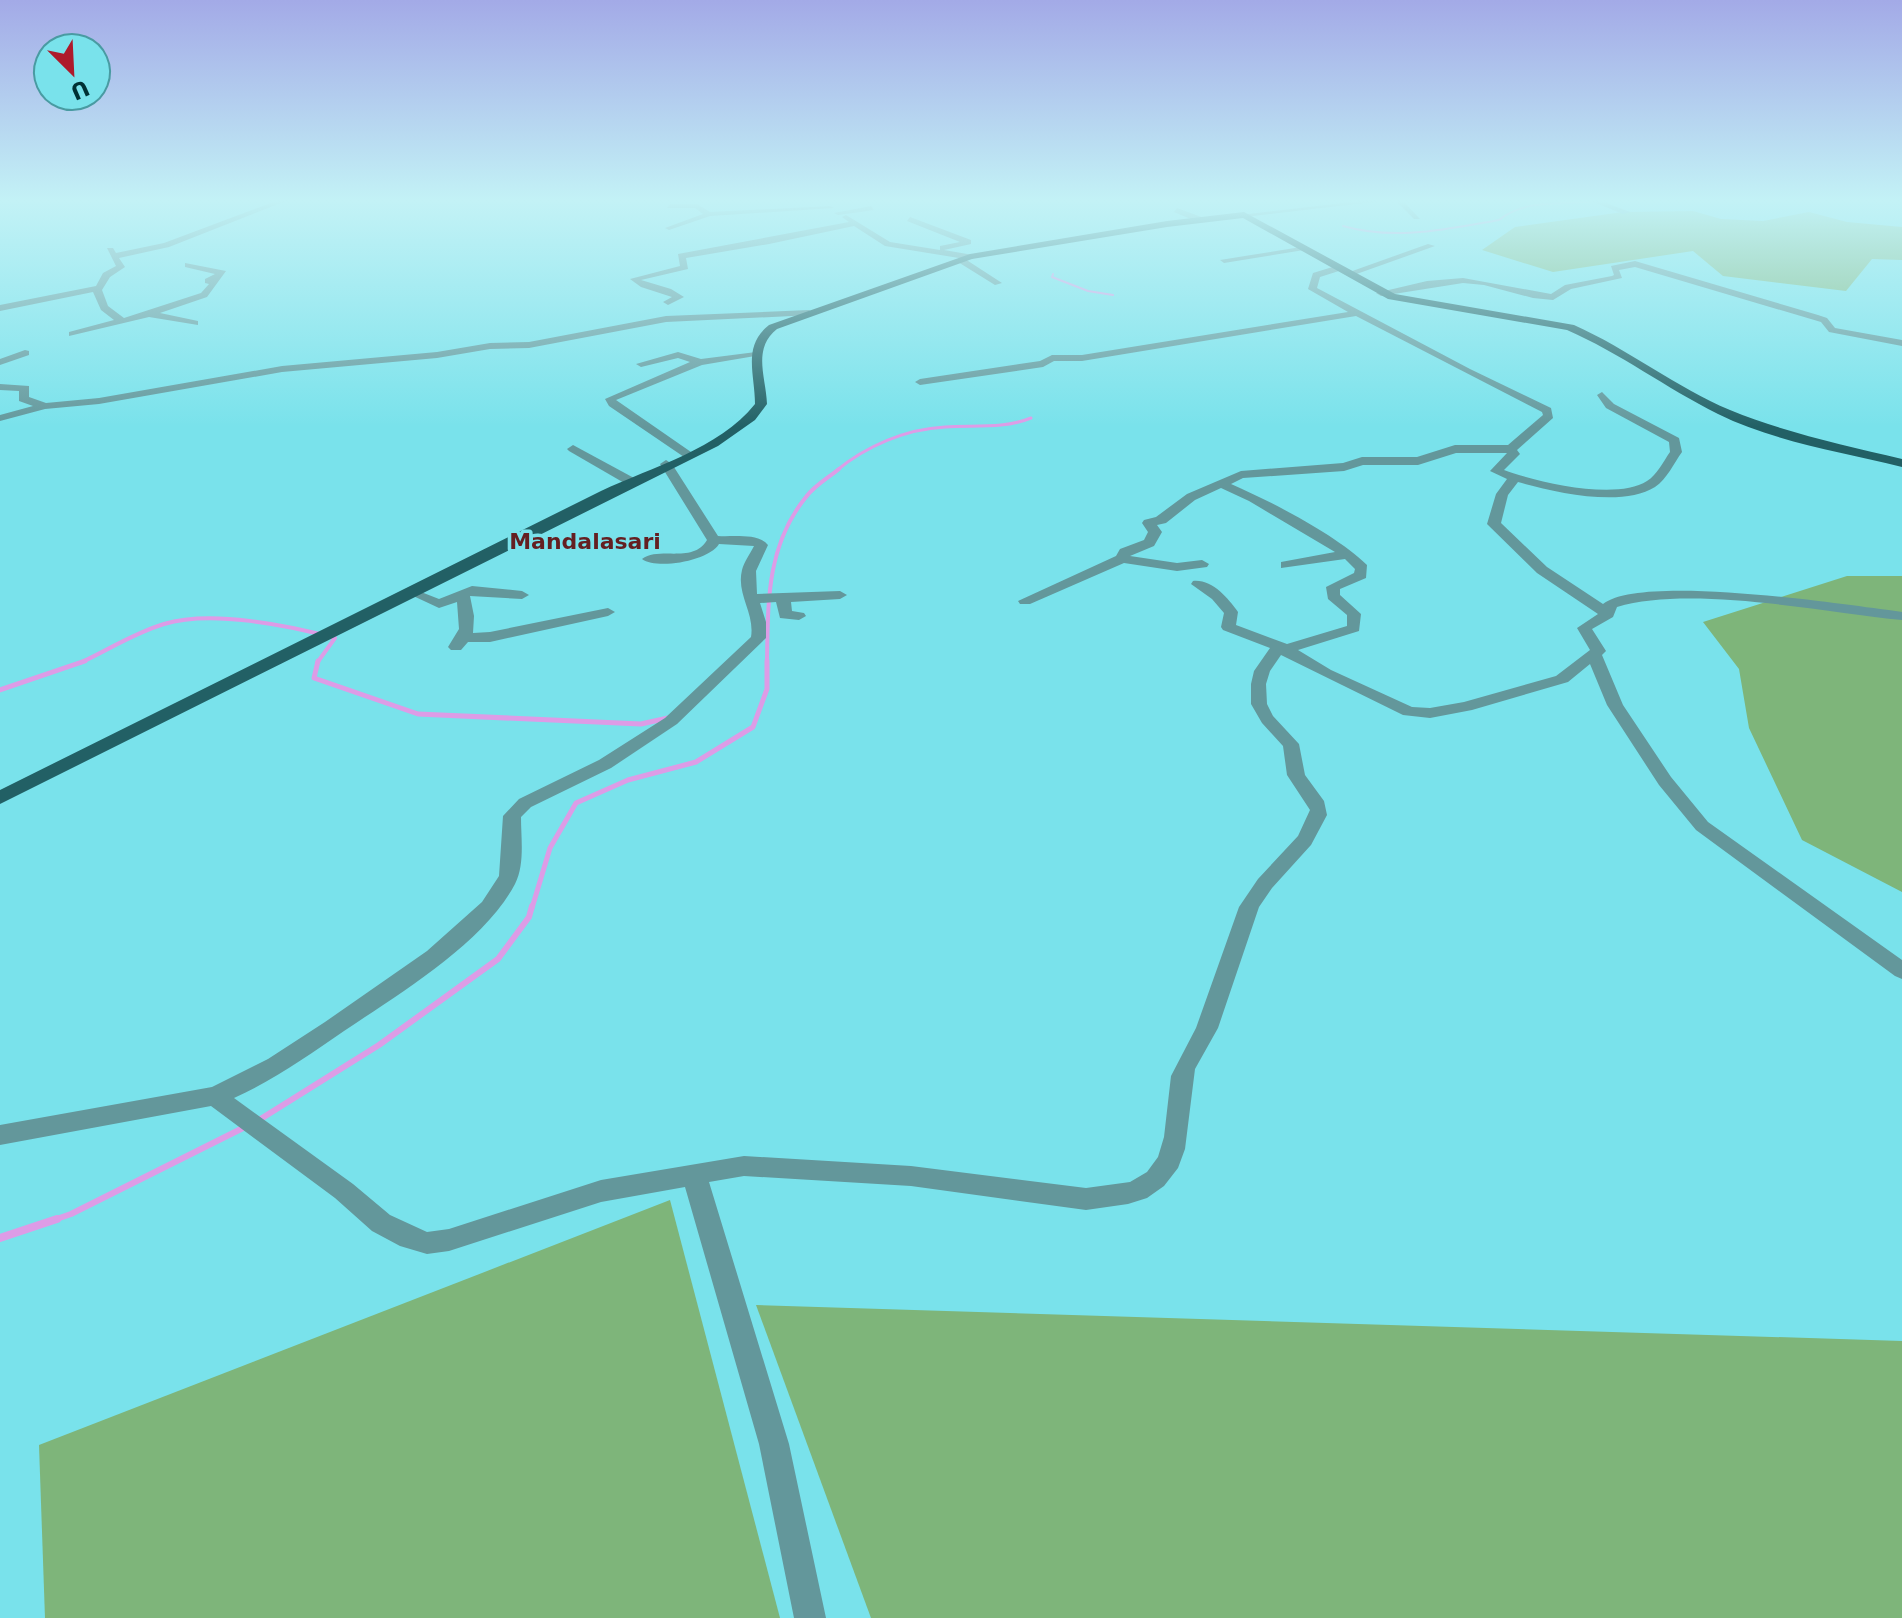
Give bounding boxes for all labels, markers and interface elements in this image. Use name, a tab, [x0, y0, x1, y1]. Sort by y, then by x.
north arrow	[32, 32, 112, 112]
text: U	[67, 75, 93, 105]
district label: Mandalasari	[509, 529, 661, 554]

